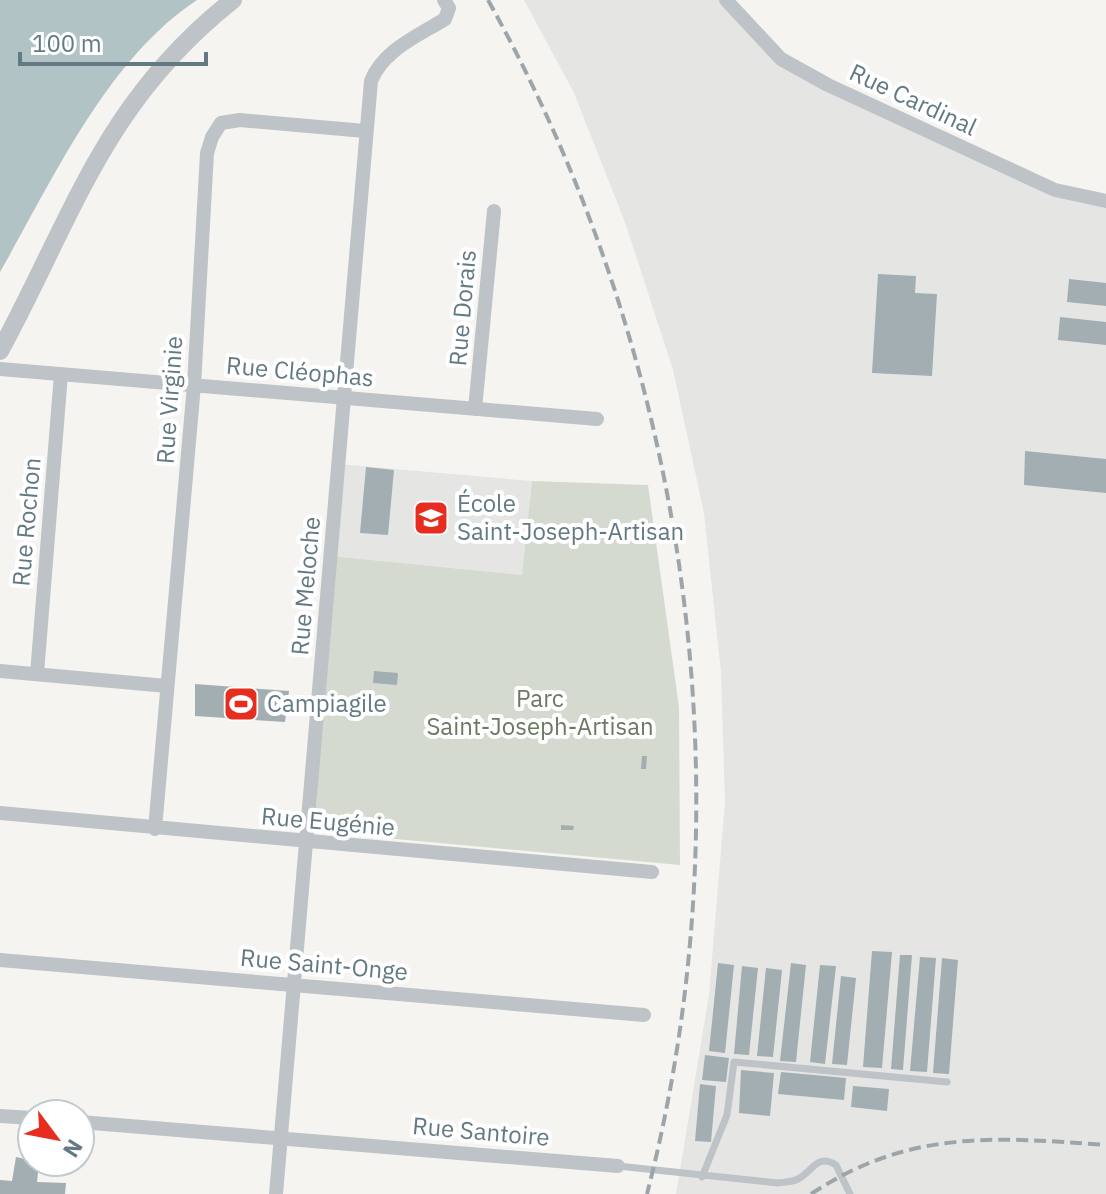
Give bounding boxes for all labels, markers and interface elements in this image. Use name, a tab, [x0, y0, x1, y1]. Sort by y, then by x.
scale bar	[20, 16, 206, 66]
text: 100 m	[32, 27, 102, 59]
street label: Rue Cardinal	[845, 56, 982, 143]
street label: Rue Dorais	[441, 248, 483, 367]
street label: Rue Virginie	[149, 335, 189, 465]
street label: Rue Cléophas	[225, 349, 375, 393]
street label: Rue Rochon	[4, 456, 48, 588]
place label: École Saint-Joseph-Artisan	[457, 487, 684, 547]
school or university icon: École Saint-Joseph-Artisan	[412, 499, 450, 537]
street label: Rue Meloche	[283, 515, 327, 657]
park label: Parc Saint-Joseph-Artisan	[426, 682, 654, 742]
sports icon: Campiagile	[222, 685, 260, 723]
place label: Campiagile	[267, 687, 387, 719]
street label: Rue Eugénie	[260, 799, 396, 843]
street label: Rue Saint-Onge	[239, 941, 409, 987]
north arrow	[16, 1098, 96, 1178]
street label: Rue Santoire	[411, 1109, 551, 1153]
text: N	[57, 1134, 90, 1163]

